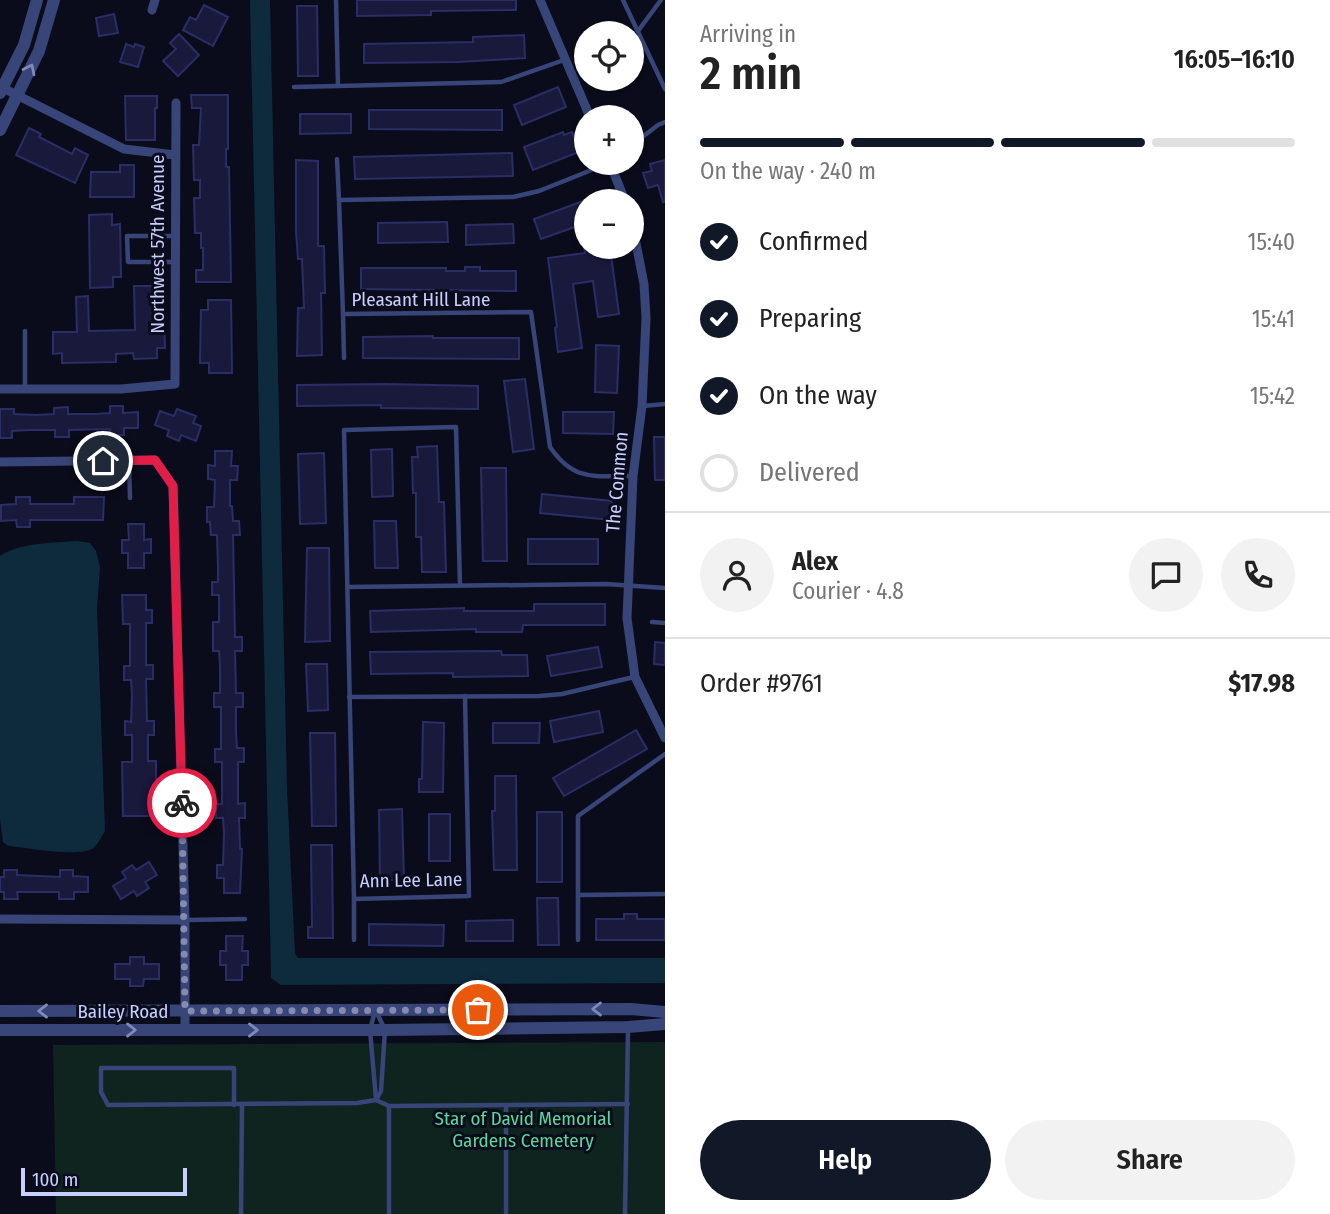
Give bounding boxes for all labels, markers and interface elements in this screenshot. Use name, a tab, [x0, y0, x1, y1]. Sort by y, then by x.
text: Arriving in	[700, 20, 796, 48]
map controls	[574, 21, 644, 259]
button: locate	[574, 21, 644, 91]
text: 16:05–16:10	[1174, 44, 1295, 75]
text: 2 min	[700, 46, 802, 101]
one-way arrow	[22, 64, 36, 76]
button: +	[574, 105, 644, 175]
street label: Northwest 57th Avenue	[146, 155, 169, 333]
text: On the way · 240 m	[700, 157, 876, 185]
button: −	[574, 189, 644, 259]
icon: check	[700, 223, 738, 261]
text: Confirmed	[759, 226, 869, 257]
text: 15:40	[1248, 228, 1295, 256]
street label: Pleasant Hill Lane	[352, 288, 490, 311]
icon: check	[700, 300, 738, 338]
text: Preparing	[759, 303, 861, 334]
text: 15:41	[1252, 305, 1295, 333]
icon: check	[700, 377, 738, 415]
text: On the way	[759, 380, 877, 411]
text: 15:42	[1250, 382, 1295, 410]
pin	[73, 431, 133, 491]
street label: The Common	[601, 431, 633, 533]
icon: home	[84, 442, 122, 480]
text: Delivered	[759, 457, 860, 488]
button: person	[700, 538, 774, 612]
button: chat	[1129, 538, 1203, 612]
button: phone	[1221, 538, 1295, 612]
text: Alex	[792, 546, 838, 577]
text: Courier · 4.8	[792, 577, 904, 605]
text: Order #9761	[700, 668, 823, 699]
text: $17.98	[1228, 668, 1295, 699]
courier	[147, 768, 217, 838]
icon: bike	[163, 784, 201, 822]
street label: Ann Lee Lane	[359, 868, 463, 892]
pin	[448, 980, 508, 1040]
icon: bag	[459, 991, 497, 1029]
street label: Bailey Road	[77, 1000, 169, 1023]
one-way arrow	[591, 1001, 602, 1017]
one-way arrow	[38, 1003, 48, 1019]
one-way arrow	[126, 1022, 136, 1038]
one-way arrow	[249, 1022, 259, 1038]
park label: Star of David Memorial Gardens Cemetery	[434, 1107, 612, 1152]
button: Help	[700, 1120, 991, 1200]
button: Share	[1005, 1120, 1295, 1200]
scale bar	[21, 1165, 187, 1197]
text: 100 m	[32, 1168, 78, 1191]

